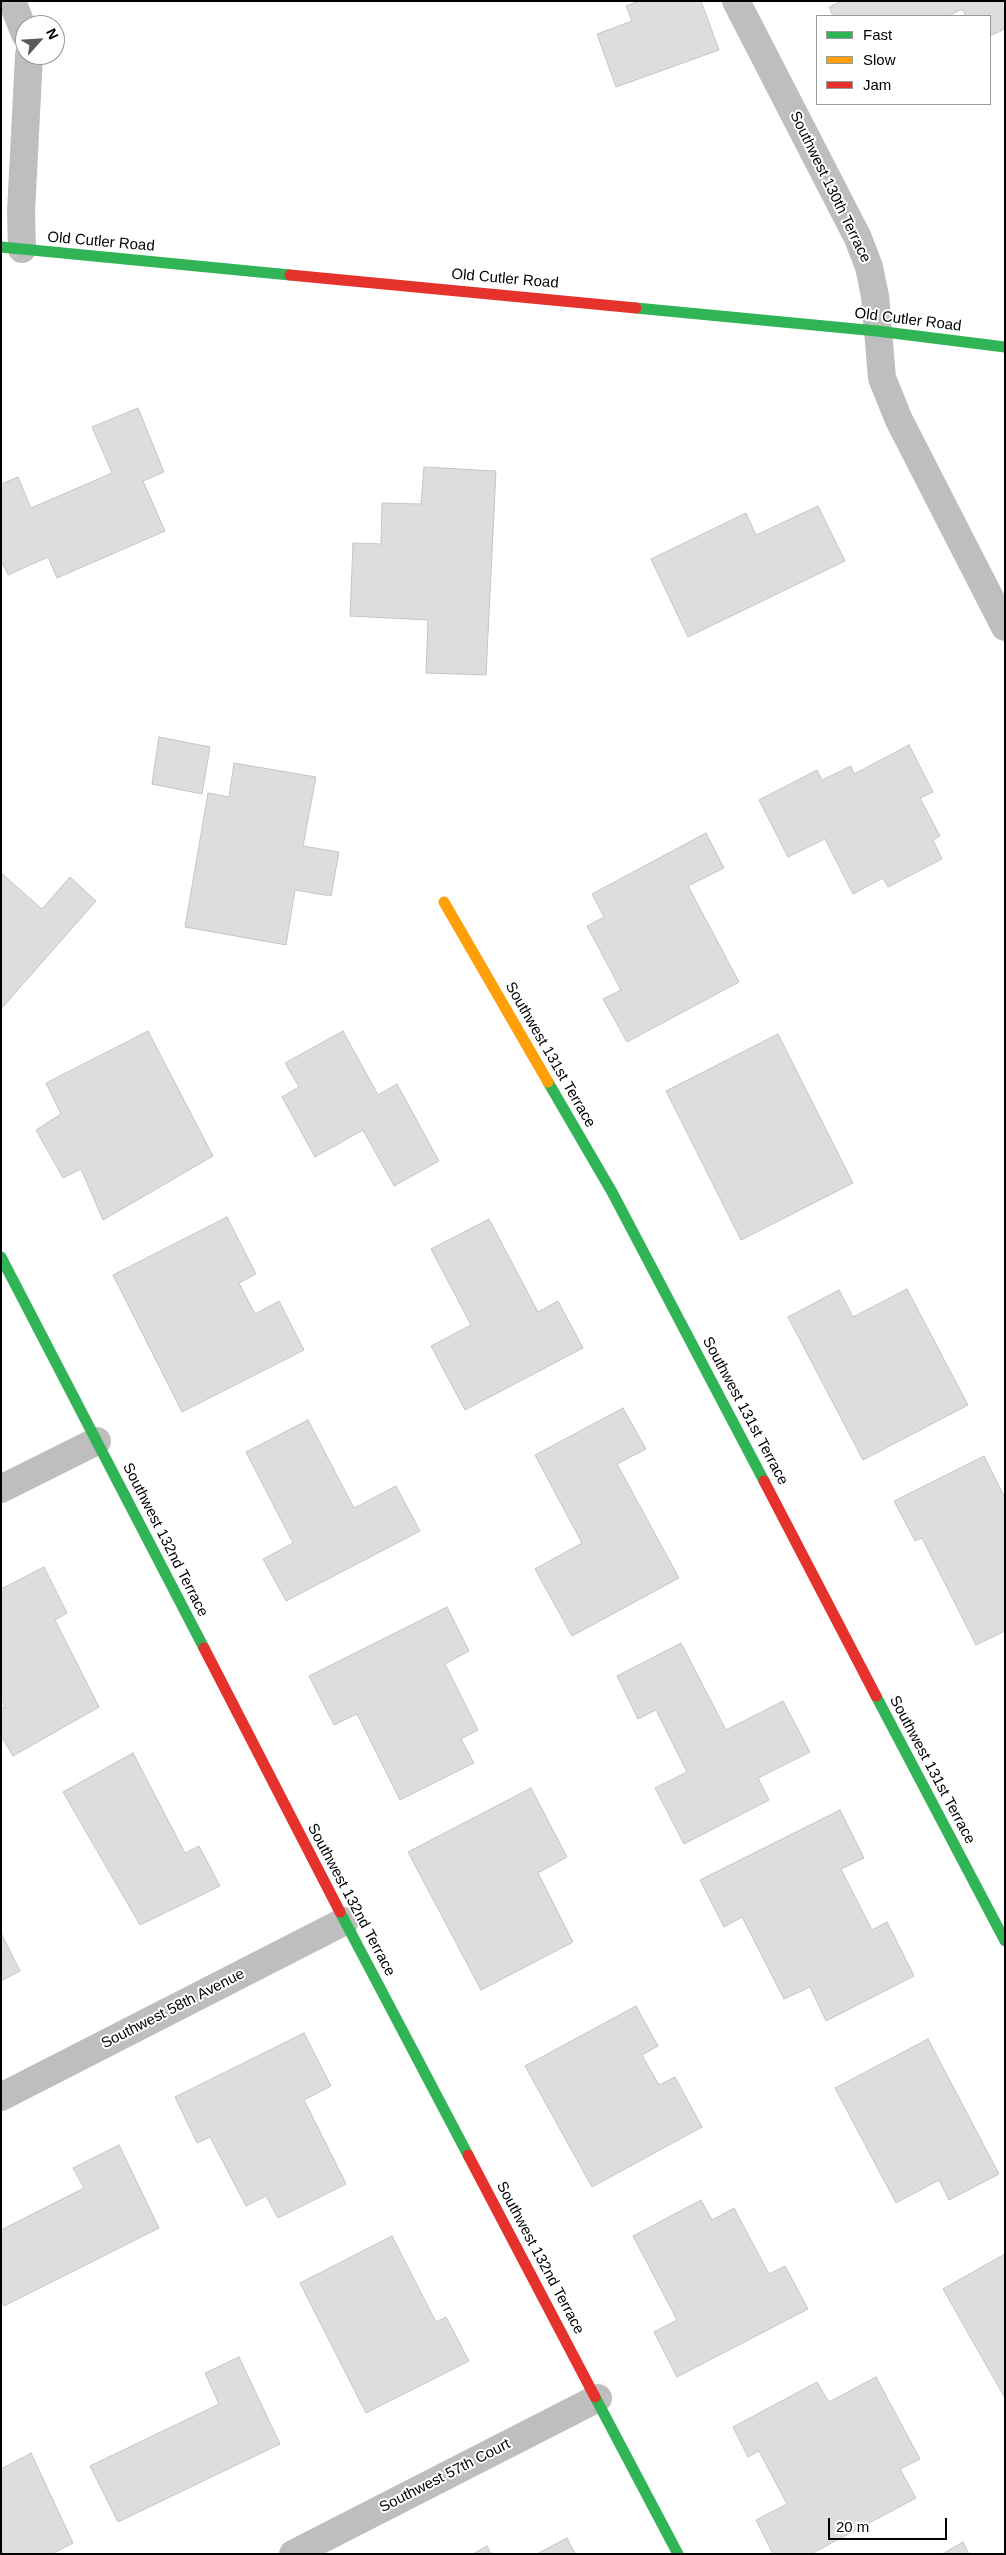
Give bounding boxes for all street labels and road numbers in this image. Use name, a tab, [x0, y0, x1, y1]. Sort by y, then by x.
street label: Southwest 130th Terrace	[786, 108, 874, 266]
street label: Old Cutler Road	[47, 228, 155, 256]
street label: Old Cutler Road	[451, 265, 559, 293]
street label: Old Cutler Road	[854, 305, 962, 335]
street label: Southwest 131st Terrace	[501, 979, 599, 1131]
street label: Southwest 131st Terrace	[698, 1334, 792, 1488]
street label: Southwest 132nd Terrace	[118, 1460, 212, 1620]
street label: Southwest 131st Terrace	[885, 1693, 979, 1847]
street label: Southwest 132nd Terrace	[303, 1821, 399, 1979]
street label: Southwest 58th Avenue	[98, 1965, 248, 2053]
street label: Southwest 132nd Terrace	[492, 2179, 588, 2337]
street label: Southwest 57th Court	[377, 2435, 513, 2517]

